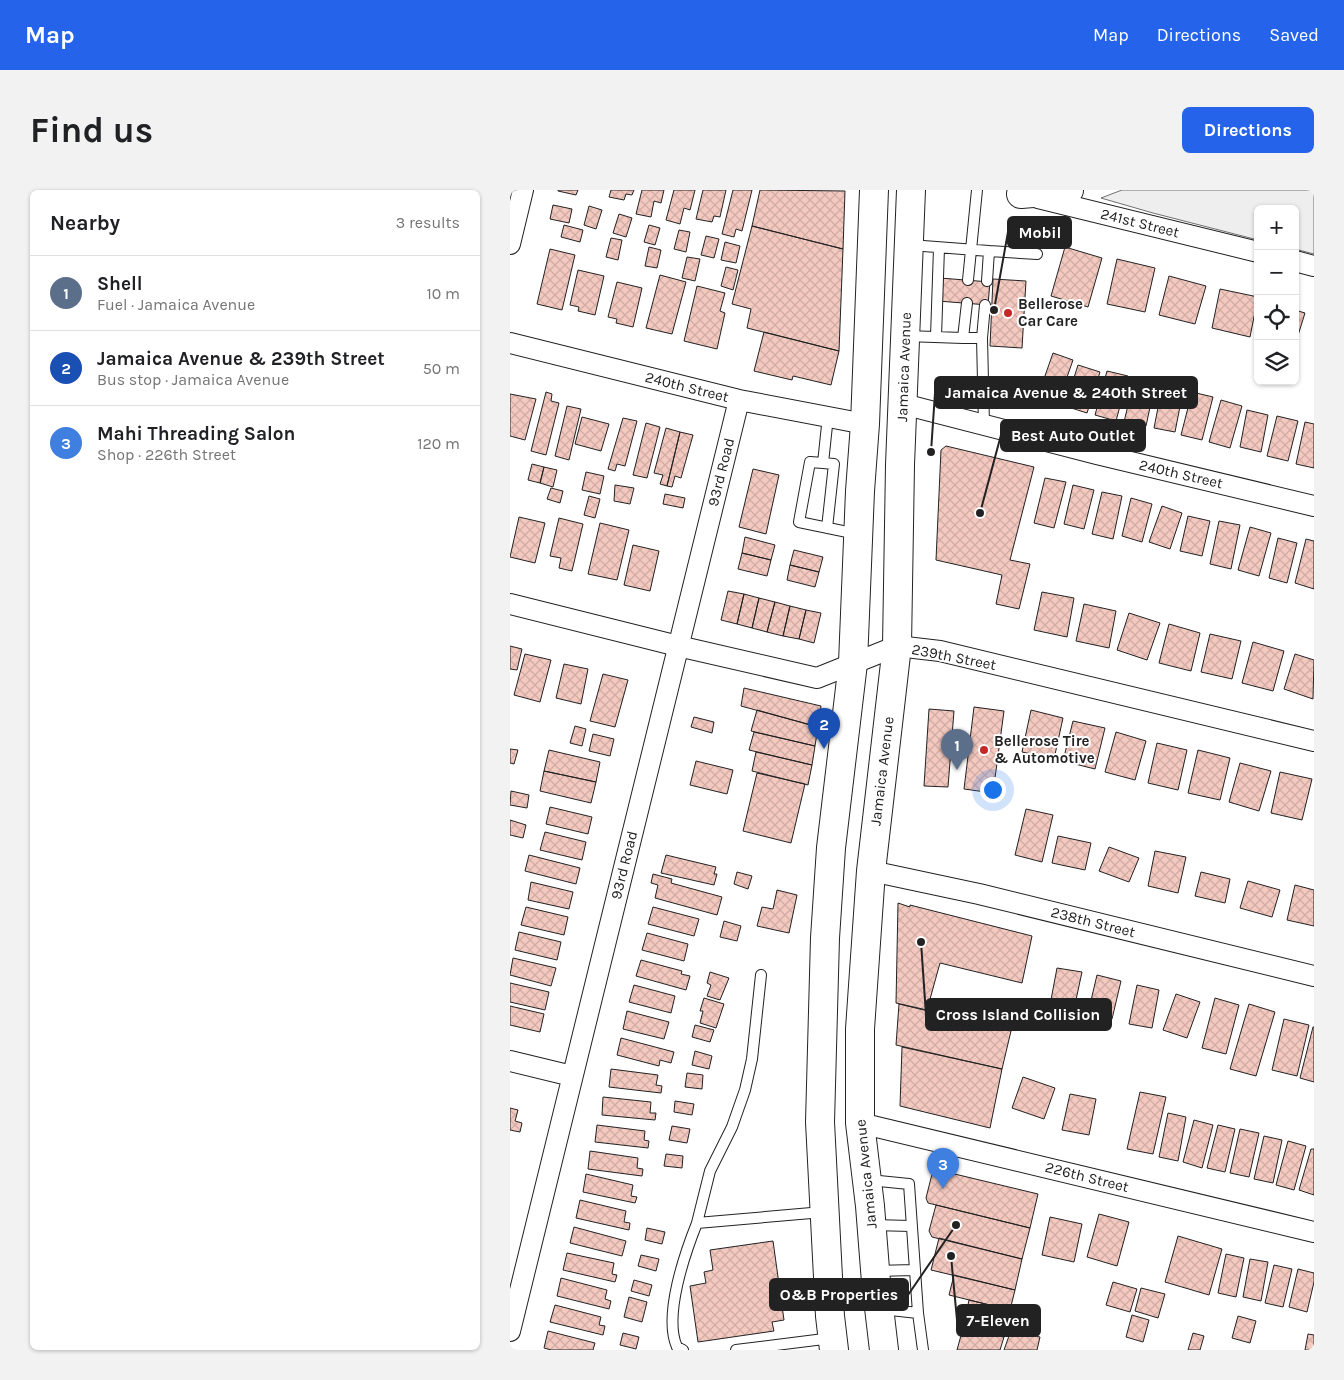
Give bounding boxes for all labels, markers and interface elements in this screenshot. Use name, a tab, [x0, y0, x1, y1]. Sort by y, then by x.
text: Map	[25, 21, 75, 49]
text: Map	[1093, 24, 1129, 46]
text: Directions	[1157, 24, 1241, 46]
text: Saved	[1269, 24, 1319, 46]
button: Directions	[1182, 107, 1314, 153]
text: Find us	[30, 110, 153, 151]
street label: 241st Street	[1099, 205, 1181, 242]
map controls	[1254, 205, 1299, 385]
button: +	[1254, 205, 1299, 250]
text: Nearby	[50, 211, 120, 235]
text: 3 results	[396, 213, 460, 232]
callout: Mobil	[1008, 217, 1071, 248]
text: Mobil	[1019, 223, 1062, 242]
button: −	[1254, 250, 1299, 295]
text: Shell	[97, 273, 143, 295]
text: 1	[63, 284, 69, 303]
text: 10 m	[426, 284, 460, 303]
text: Fuel · Jamaica Avenue	[97, 295, 255, 314]
place label: Bellerose Car Care	[1018, 295, 1083, 330]
button: locate	[1254, 295, 1299, 340]
marker: Bellerose Car Care	[1002, 307, 1014, 319]
street label: Jamaica Avenue	[893, 312, 915, 422]
button: layers	[1254, 340, 1299, 385]
text: Jamaica Avenue & 239th Street	[97, 348, 385, 370]
text: 2	[61, 359, 71, 378]
text: 50 m	[423, 359, 460, 378]
street label: 240th Street	[643, 368, 731, 406]
text: Bus stop · Jamaica Avenue	[97, 370, 289, 389]
callout: Jamaica Avenue & 240th Street	[935, 377, 1197, 408]
text: Jamaica Avenue & 240th Street	[945, 383, 1187, 402]
callout: Best Auto Outlet	[1001, 420, 1145, 451]
text: Mahi Threading Salon	[97, 423, 295, 445]
text: Best Auto Outlet	[1011, 426, 1135, 445]
text: 3	[61, 434, 71, 453]
text: 120 m	[417, 434, 460, 453]
street label: 93rd Road	[704, 436, 738, 508]
text: Shop · 226th Street	[97, 445, 236, 464]
street label: 240th Street	[1137, 456, 1225, 492]
street label: 239th Street	[910, 640, 998, 674]
pin: 2	[808, 708, 840, 749]
street label: Jamaica Avenue	[866, 715, 898, 827]
pin: 1	[941, 729, 973, 770]
place label: Bellerose Tire & Automotive	[994, 732, 1095, 767]
marker: Bellerose Tire & Automotive	[978, 744, 990, 756]
your location	[980, 777, 1006, 803]
street label: 93rd Road	[607, 829, 641, 901]
street label: 238th Street	[1049, 903, 1137, 941]
callout: Cross Island Collision	[926, 999, 1111, 1030]
text: Cross Island Collision	[936, 1005, 1100, 1024]
street label: Jamaica Avenue	[851, 1118, 881, 1230]
pin: 3	[927, 1148, 959, 1189]
street label: 226th Street	[1043, 1158, 1131, 1196]
callout: O&B Properties	[770, 1279, 908, 1310]
text: O&B Properties	[780, 1285, 898, 1304]
callout: 7-Eleven	[957, 1305, 1040, 1336]
text: 7-Eleven	[966, 1311, 1030, 1330]

